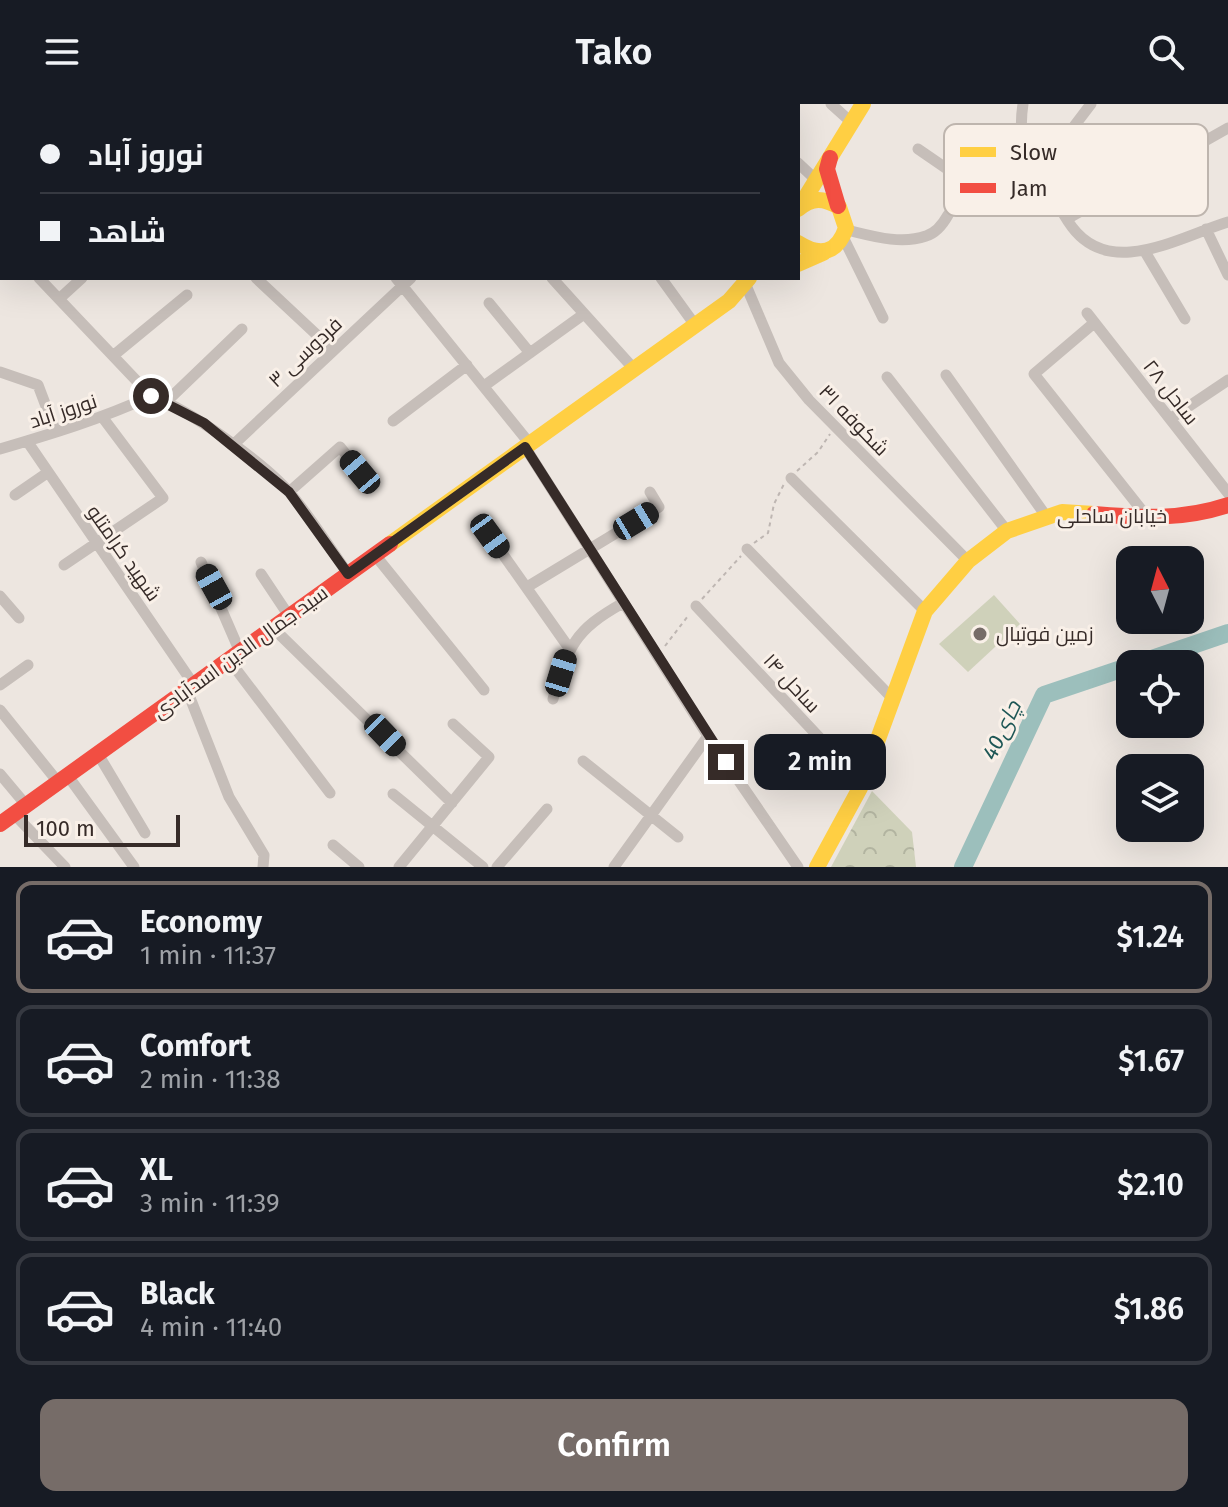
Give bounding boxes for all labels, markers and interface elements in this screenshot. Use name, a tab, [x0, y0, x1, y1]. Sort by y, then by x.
icon: menu	[40, 30, 84, 74]
text: Tako	[575, 30, 653, 74]
icon: search	[1144, 30, 1188, 74]
legend	[944, 124, 1208, 216]
text: نوروز آباد	[88, 137, 204, 173]
text: Slow	[1010, 139, 1057, 166]
text: Jam	[1010, 175, 1048, 202]
text: شاهد	[88, 214, 166, 250]
street label: فردوسی ۳	[263, 312, 347, 393]
street label: ساحل ۲۸	[1137, 355, 1204, 430]
route start	[133, 378, 169, 414]
street label: شکوفه ۳۱	[814, 379, 894, 461]
street label: نوروز آباد	[26, 389, 100, 433]
car	[335, 446, 385, 498]
car	[609, 498, 663, 544]
street label: شهید کرامتلو	[81, 500, 166, 606]
street label: خیابان ساحلی	[1057, 504, 1167, 529]
car	[466, 510, 514, 562]
north arrow	[1116, 546, 1204, 634]
map controls	[1116, 546, 1204, 842]
car	[192, 560, 236, 614]
street label: سید جمال الدین اسدآبادی	[148, 580, 333, 724]
place label: زمین فوتبال	[996, 622, 1093, 647]
marker: زمین فوتبال	[971, 625, 989, 643]
car	[543, 647, 579, 699]
street label: ساحل ۱۴	[758, 648, 825, 718]
button: locate	[1116, 650, 1204, 738]
water label: 40چای	[976, 696, 1028, 764]
car	[360, 709, 410, 761]
callout: 2 min	[754, 734, 886, 790]
route end	[708, 744, 744, 780]
text: 2 min	[788, 746, 852, 777]
button: layers	[1116, 754, 1204, 842]
scale bar	[24, 811, 180, 847]
text: 100 m	[36, 815, 95, 842]
icon: car	[44, 901, 116, 973]
text: Economy	[140, 904, 262, 940]
text: $1.24	[1117, 919, 1184, 955]
text: 1 min · 11:37	[140, 940, 276, 971]
icon: car	[44, 1025, 116, 1097]
text: Comfort	[140, 1028, 251, 1064]
text: $1.67	[1118, 1043, 1184, 1079]
text: 2 min · 11:38	[140, 1064, 281, 1095]
icon: car	[44, 1149, 116, 1221]
text: XL	[140, 1152, 173, 1188]
text: $2.10	[1117, 1167, 1184, 1203]
text: 3 min · 11:39	[140, 1188, 280, 1219]
icon: car	[44, 1273, 116, 1345]
text: Black	[140, 1276, 215, 1312]
text: $1.86	[1114, 1291, 1184, 1327]
text: 4 min · 11:40	[140, 1312, 282, 1343]
button: Confirm	[40, 1399, 1188, 1491]

